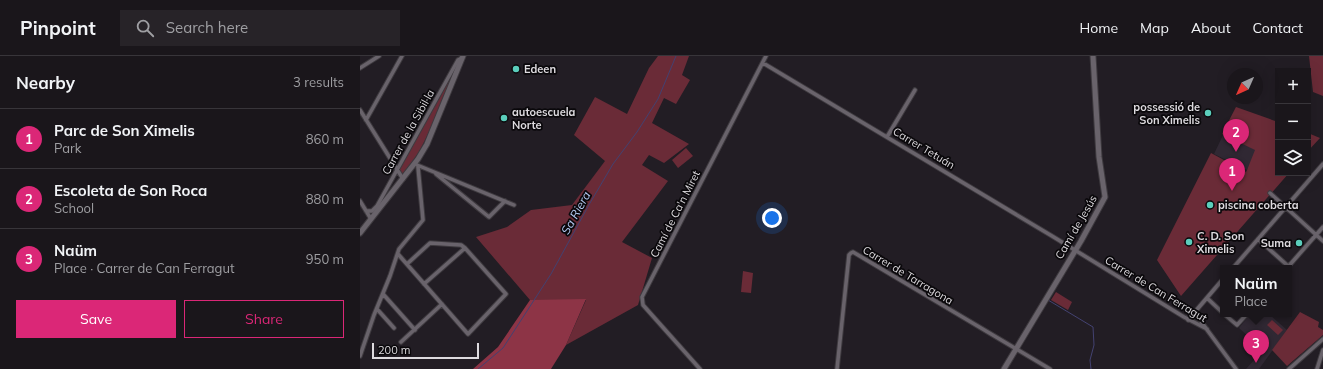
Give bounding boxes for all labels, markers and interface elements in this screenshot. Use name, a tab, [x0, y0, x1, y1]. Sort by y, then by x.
search box	[120, 10, 400, 46]
text: Pinpoint	[20, 16, 96, 40]
icon: search	[134, 17, 156, 39]
text: Search here	[166, 18, 248, 37]
text: Home	[1079, 19, 1118, 37]
text: Map	[1140, 19, 1169, 37]
text: About	[1191, 19, 1231, 37]
text: Contact	[1253, 19, 1303, 37]
place label: Edeen	[524, 62, 556, 76]
marker: Edeen	[511, 64, 521, 74]
north arrow	[1227, 68, 1263, 104]
map controls	[1275, 68, 1311, 176]
button: +	[1275, 68, 1311, 104]
text: Nearby	[16, 72, 75, 93]
text: 3 results	[293, 74, 344, 90]
street label: Carrer de la Sibil·la	[379, 87, 437, 177]
place label: possessió de Son Ximelis	[1133, 100, 1200, 127]
button: −	[1275, 104, 1311, 140]
place label: autoescuela Norte	[512, 105, 576, 132]
marker: possessió de Son Ximelis	[1203, 108, 1213, 118]
marker: autoescuela Norte	[499, 113, 509, 123]
pin: 2	[1223, 119, 1249, 152]
text: Parc de Son Ximelis	[54, 121, 195, 140]
street label: Carrer Tetuán	[891, 124, 957, 172]
text: 1	[25, 131, 33, 147]
text: 860 m	[306, 131, 344, 147]
text: Park	[54, 140, 81, 156]
button: layers	[1275, 140, 1311, 176]
pin: 1	[1219, 158, 1245, 191]
street label: Camí de Ca'n Miret	[647, 168, 703, 260]
text: Escoleta de Son Roca	[54, 181, 207, 200]
water label: Sa Riera	[558, 189, 594, 237]
text: 2	[25, 191, 33, 207]
text: 880 m	[306, 191, 344, 207]
street label: Camí de Jesús	[1052, 193, 1100, 261]
place label: piscina coberta	[1218, 198, 1299, 212]
text: School	[54, 200, 94, 216]
marker: piscina coberta	[1205, 200, 1215, 210]
your location	[762, 208, 782, 228]
place label: C. D. Son Ximelis	[1196, 229, 1244, 256]
place label: Suma	[1261, 236, 1291, 250]
marker: C. D. Son Ximelis	[1184, 237, 1194, 247]
marker: Suma	[1294, 238, 1304, 248]
text: Naüm	[54, 241, 97, 260]
street label: Carrer de Tarragona	[860, 242, 956, 308]
text: 3	[25, 251, 33, 267]
text: 950 m	[306, 251, 344, 267]
street label: Carrer de Can Ferragut	[1102, 253, 1210, 325]
text: Place · Carrer de Can Ferragut	[54, 260, 235, 276]
popup	[1220, 265, 1292, 317]
text: Naüm	[1234, 274, 1278, 293]
text: Place	[1234, 293, 1267, 309]
button: Save	[16, 300, 176, 338]
button: Share	[184, 300, 344, 338]
pin: 3	[1243, 330, 1269, 363]
scale bar	[372, 341, 479, 360]
text: 200 m	[378, 343, 410, 357]

